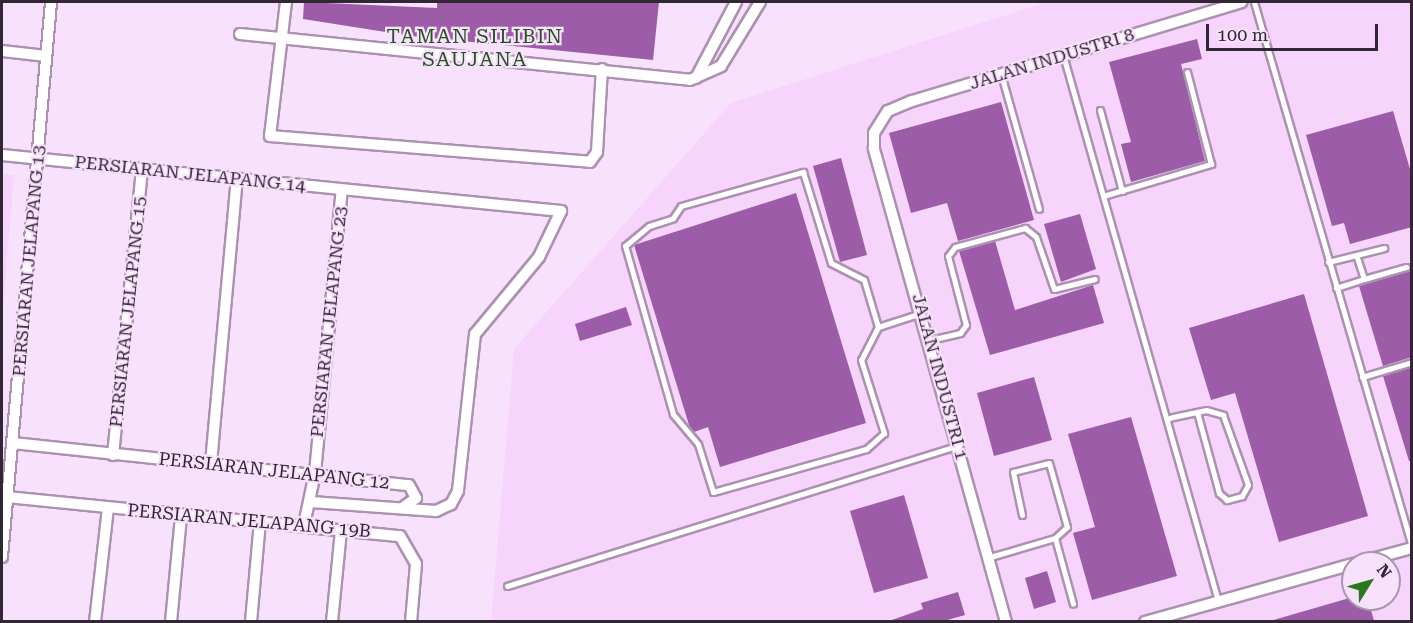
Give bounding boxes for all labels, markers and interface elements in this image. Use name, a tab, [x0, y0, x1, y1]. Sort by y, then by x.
scale bar	[1209, 12, 1382, 50]
street label: JALAN INDUSTRI 8	[967, 24, 1137, 94]
text: 100 m	[1217, 24, 1268, 45]
district label: TAMAN SILIBIN SAUJANA	[387, 25, 563, 72]
street label: PERSIARAN JELAPANG 13	[8, 144, 50, 378]
street label: PERSIARAN JELAPANG 14	[73, 151, 307, 197]
street label: PERSIARAN JELAPANG 15	[105, 195, 151, 429]
street label: PERSIARAN JELAPANG 23	[306, 205, 352, 439]
street label: JALAN INDUSTRI 1	[907, 292, 973, 462]
street label: PERSIARAN JELAPANG 12	[157, 448, 391, 494]
street label: PERSIARAN JELAPANG 19B	[126, 500, 372, 542]
north arrow	[1341, 551, 1401, 611]
text: N	[1373, 560, 1395, 582]

